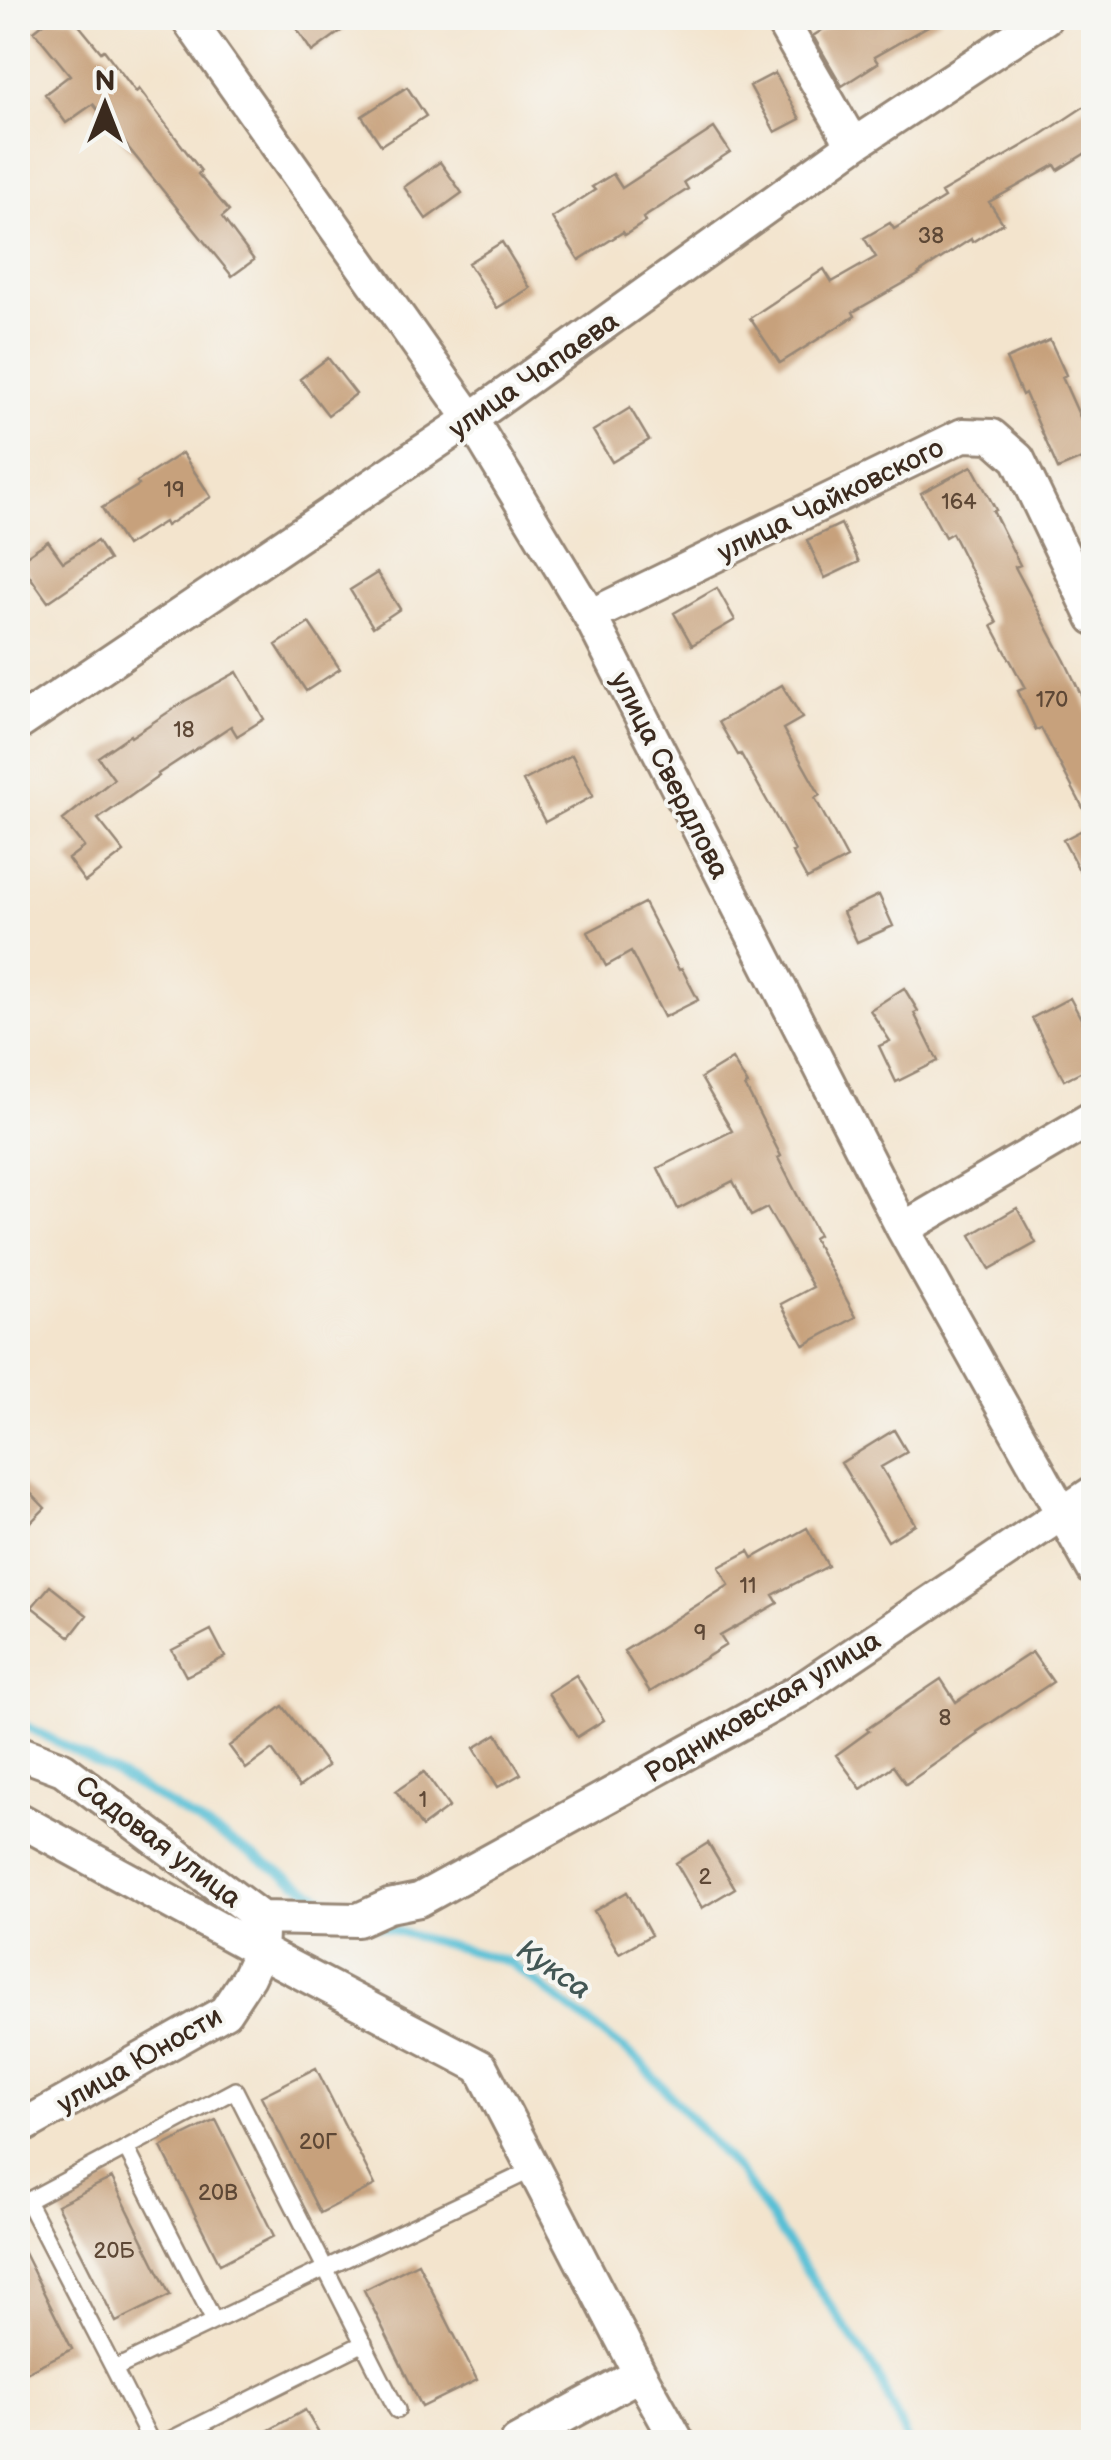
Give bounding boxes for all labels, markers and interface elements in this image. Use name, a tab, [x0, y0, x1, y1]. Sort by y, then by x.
north arrow	[55, 55, 155, 155]
text: N	[94, 65, 116, 98]
house number: 38	[918, 223, 944, 250]
street label: улица Чапаева	[443, 304, 626, 446]
street label: улица Чайковского	[712, 431, 949, 569]
house number: 19	[163, 477, 185, 504]
house number: 164	[941, 489, 977, 516]
street label: улица Свердлова	[603, 667, 736, 885]
house number: 170	[1036, 687, 1068, 714]
house number: 18	[173, 717, 195, 744]
house number: 11	[739, 1573, 757, 1600]
house number: 9	[694, 1620, 706, 1647]
street label: Родниковская улица	[639, 1624, 887, 1791]
house number: 8	[939, 1705, 951, 1732]
street label: Садовая улица	[69, 1769, 248, 1915]
house number: 1	[419, 1787, 427, 1814]
house number: 2	[699, 1864, 712, 1891]
water label: Кукса	[510, 1932, 597, 2008]
street label: улица Юности	[51, 2000, 228, 2121]
house number: 20Г	[299, 2129, 337, 2156]
house number: 20В	[198, 2180, 238, 2207]
house number: 20Б	[93, 2238, 135, 2265]

